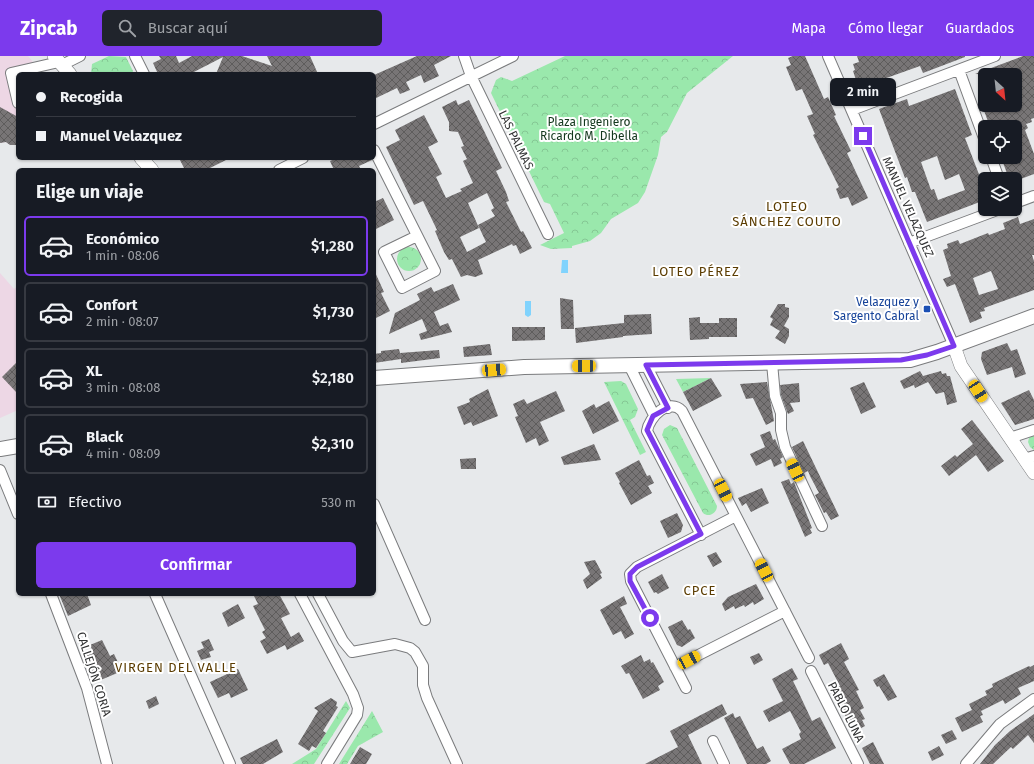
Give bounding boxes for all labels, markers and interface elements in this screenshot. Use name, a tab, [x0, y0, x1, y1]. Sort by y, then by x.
search box	[102, 10, 382, 46]
text: Zipcab	[20, 17, 78, 40]
icon: search	[116, 17, 138, 39]
text: Buscar aquí	[148, 19, 228, 37]
text: Mapa	[792, 20, 826, 37]
text: Cómo llegar	[848, 20, 923, 37]
text: Guardados	[945, 20, 1014, 37]
north arrow	[978, 68, 1022, 112]
map controls	[978, 68, 1022, 216]
callout: 2 min	[830, 78, 896, 106]
text: 2 min	[847, 84, 879, 99]
text: Recogida	[60, 88, 123, 106]
street label: LAS PALMAS	[496, 108, 537, 172]
park label: Plaza Ingeniero Ricardo M. Dibella	[540, 115, 638, 143]
button: locate	[978, 120, 1022, 164]
text: Manuel Velazquez	[60, 127, 182, 145]
route end	[854, 127, 872, 145]
street label: MANUEL VELAZQUEZ	[880, 155, 936, 259]
button: layers	[978, 172, 1022, 216]
text: Elige un viaje	[36, 181, 143, 203]
district label: LOTEO SÁNCHEZ COUTO	[732, 199, 842, 229]
icon: car	[38, 228, 74, 264]
text: Económico	[86, 230, 159, 248]
text: $1,280	[311, 237, 354, 255]
text: 1 min · 08:06	[86, 248, 159, 263]
district label: LOTEO PÉREZ	[652, 264, 740, 279]
icon: car	[38, 294, 74, 330]
place label: Velazquez y Sargento Cabral	[833, 295, 919, 323]
text: Confort	[86, 296, 138, 314]
text: $1,730	[313, 303, 354, 321]
marker: Velazquez y Sargento Cabral	[922, 304, 932, 314]
text: 2 min · 08:07	[86, 314, 159, 329]
icon: car	[38, 360, 74, 396]
car	[572, 360, 596, 372]
text: XL	[86, 362, 102, 380]
car	[482, 363, 506, 377]
text: $2,180	[312, 369, 354, 387]
car	[966, 378, 990, 404]
text: 3 min · 08:08	[86, 380, 160, 395]
icon: car	[38, 426, 74, 462]
text: Black	[86, 428, 123, 446]
text: $2,310	[312, 435, 354, 453]
text: 4 min · 08:09	[86, 446, 160, 461]
car	[784, 457, 806, 483]
car	[712, 477, 734, 503]
icon: cash	[36, 491, 58, 513]
text: Efectivo	[68, 493, 122, 511]
text: 530 m	[321, 495, 356, 510]
button: Confirmar	[36, 542, 356, 588]
car	[753, 557, 775, 583]
district label: CPCE	[683, 583, 717, 598]
route start	[641, 609, 659, 627]
street label: CALLEJÓN CORIA	[74, 630, 115, 718]
car	[676, 649, 702, 671]
district label: VIRGEN DEL VALLE	[115, 660, 237, 675]
street label: PABLO LUNA	[825, 679, 867, 745]

